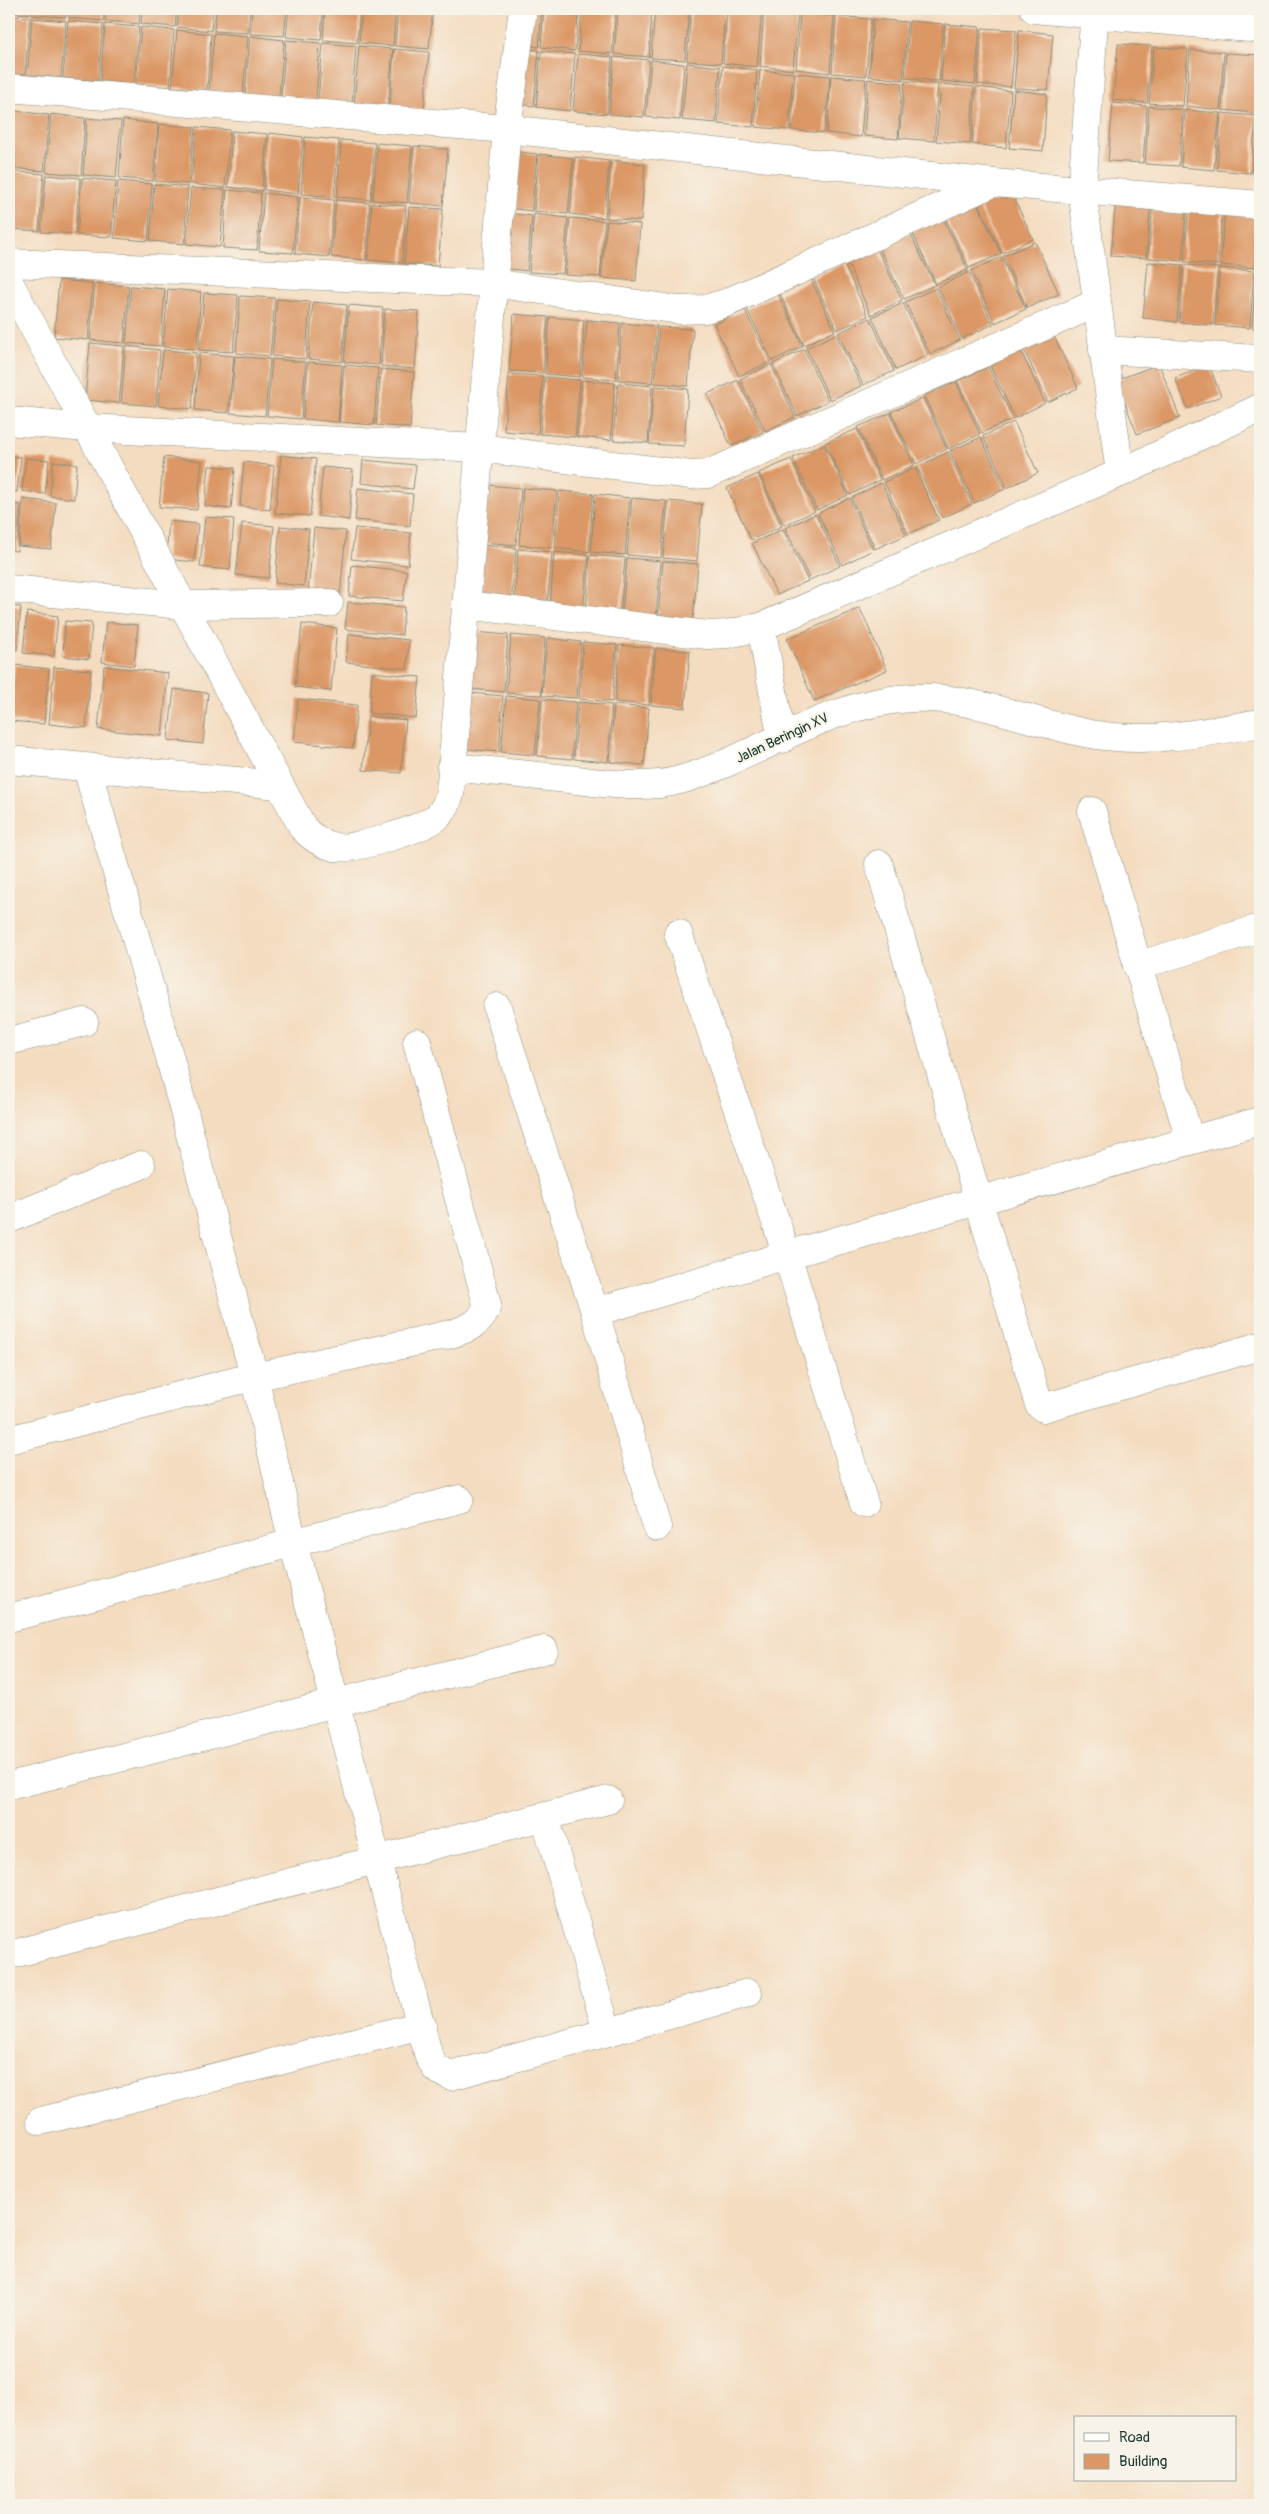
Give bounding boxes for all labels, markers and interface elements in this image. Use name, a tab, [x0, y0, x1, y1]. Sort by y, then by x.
street label: Jalan Beringin XV	[733, 709, 831, 767]
legend	[1074, 2416, 1236, 2482]
text: Road	[1119, 2428, 1150, 2447]
text: Building	[1119, 2452, 1167, 2471]

